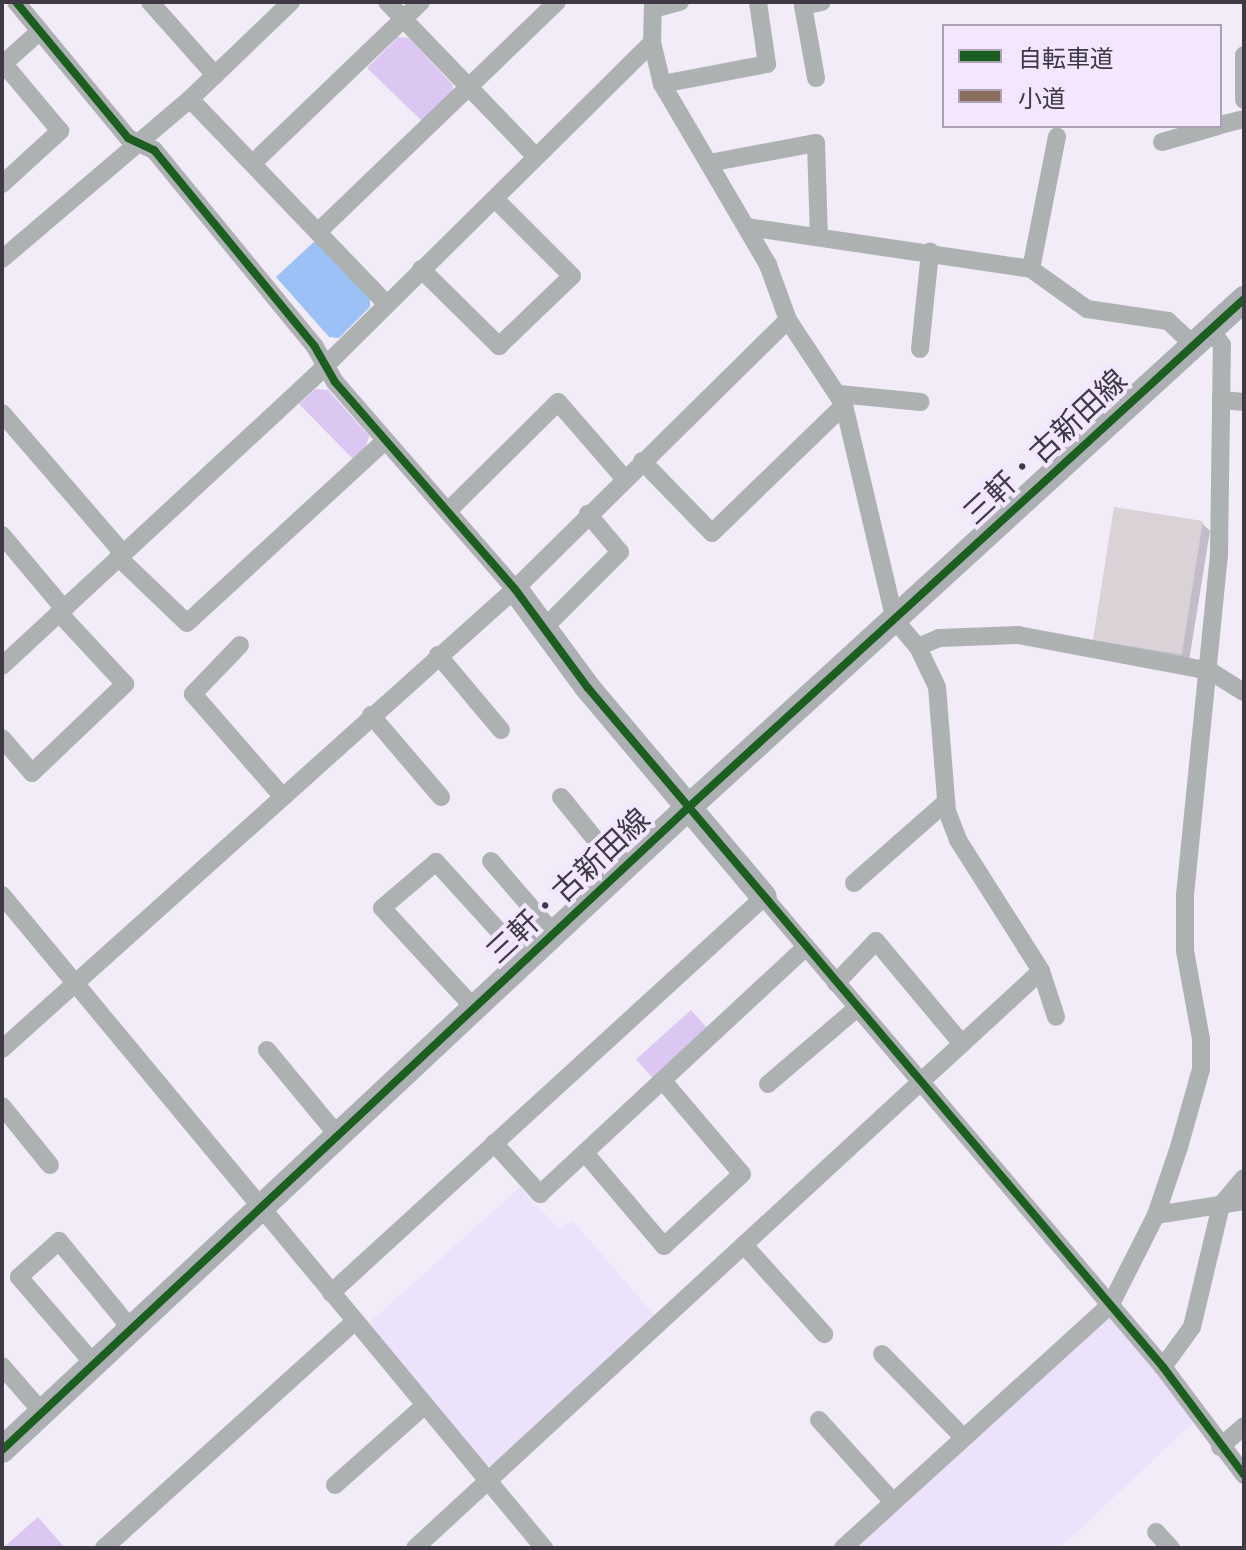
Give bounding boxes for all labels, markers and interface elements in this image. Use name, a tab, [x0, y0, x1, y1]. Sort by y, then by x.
legend	[942, 24, 1222, 128]
text: 自転車道	[1018, 45, 1114, 74]
text: 小道	[1018, 85, 1066, 114]
street label: 三軒・古新田線	[957, 363, 1135, 533]
street label: 三軒・古新田線	[480, 802, 658, 972]

